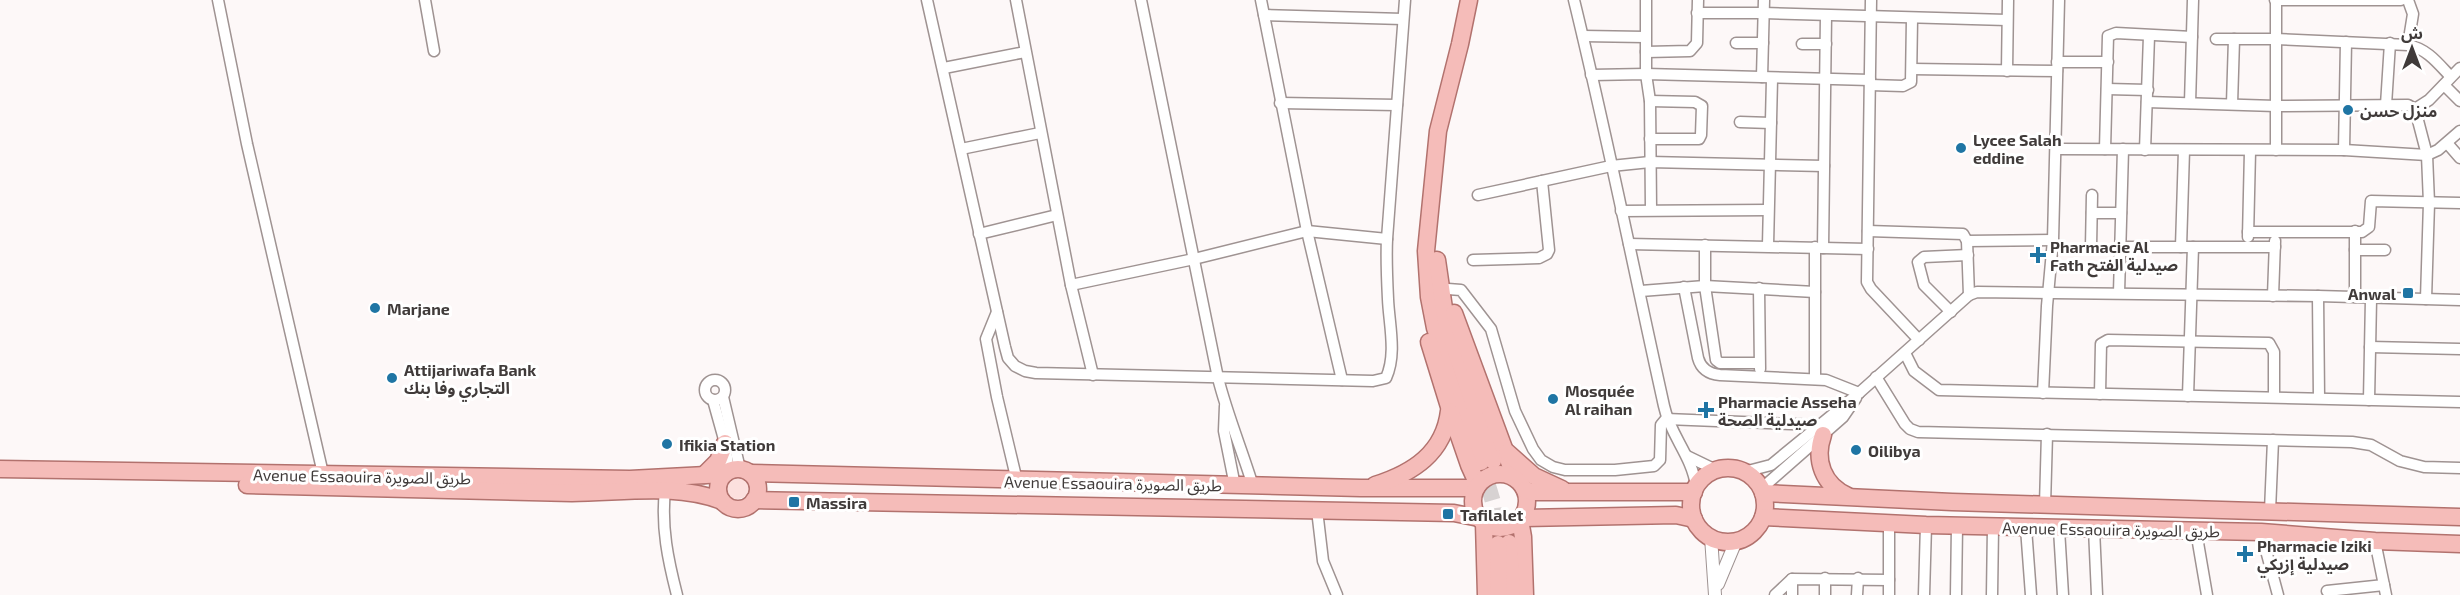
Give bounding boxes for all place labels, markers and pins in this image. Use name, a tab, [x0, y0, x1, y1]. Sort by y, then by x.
place label: منزل حسن	[2360, 101, 2437, 121]
marker: منزل حسن	[2341, 103, 2355, 117]
place label: Lycee Salah eddine	[1973, 130, 2062, 167]
marker: Lycee Salah eddine	[1954, 141, 1968, 155]
place label: Pharmacie Al Fath صيدلية الفتح	[2050, 237, 2178, 278]
marker: Pharmacie Al Fath صيدلية الفتح	[2031, 248, 2045, 262]
place label: Anwal	[2348, 284, 2397, 303]
marker: Anwal	[2401, 286, 2415, 300]
place label: Marjane	[387, 299, 450, 318]
marker: Marjane	[368, 301, 382, 315]
place label: Attijariwafa Bank التجاري وفا بنك	[404, 360, 536, 401]
marker: Attijariwafa Bank التجاري وفا بنك	[385, 371, 399, 385]
place label: Mosquée Al raihan	[1565, 381, 1635, 418]
marker: Mosquée Al raihan	[1546, 392, 1560, 406]
place label: Pharmacie Asseha صيدلية الصحة	[1718, 392, 1857, 430]
marker: Pharmacie Asseha صيدلية الصحة	[1699, 403, 1713, 417]
place label: Ifikia Station	[679, 435, 775, 454]
marker: Ifikia Station	[660, 437, 674, 451]
place label: Oilibya	[1868, 441, 1921, 461]
marker: Oilibya	[1849, 443, 1863, 457]
place label: Massira	[806, 493, 867, 512]
marker: Massira	[787, 495, 801, 509]
place label: Tafilalet	[1460, 505, 1524, 524]
marker: Tafilalet	[1441, 507, 1455, 521]
place label: Pharmacie Iziki صيدلية إزيكي	[2257, 536, 2372, 577]
marker: Pharmacie Iziki صيدلية إزيكي	[2238, 547, 2252, 561]

